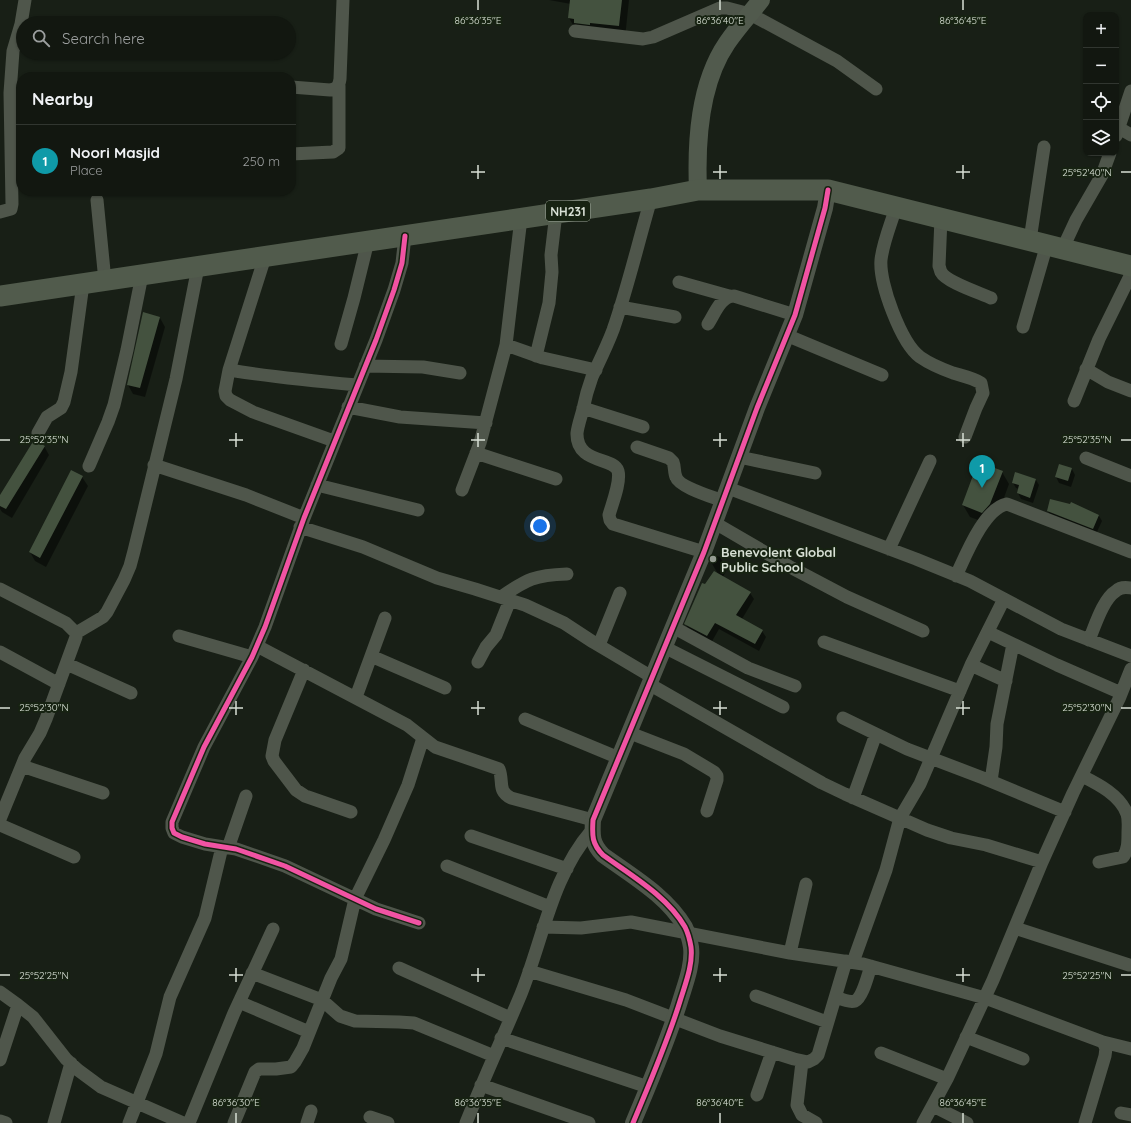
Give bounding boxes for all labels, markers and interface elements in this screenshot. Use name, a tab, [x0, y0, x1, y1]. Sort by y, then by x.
map controls	[1083, 12, 1119, 156]
button: +	[1083, 12, 1119, 48]
text: 86°36'35"E	[455, 14, 502, 27]
text: 86°36'40"E	[696, 14, 744, 27]
text: 86°36'45"E	[940, 14, 987, 27]
search box	[16, 16, 296, 60]
icon: search	[30, 27, 52, 49]
text: Search here	[62, 29, 145, 48]
button: −	[1083, 48, 1119, 84]
button: locate	[1083, 84, 1119, 120]
text: Nearby	[32, 88, 93, 109]
button: layers	[1083, 120, 1119, 156]
text: Noori Masjid	[70, 143, 160, 162]
text: 1	[42, 153, 48, 169]
text: 250 m	[243, 153, 280, 169]
text: Place	[70, 162, 103, 178]
text: 25°52'40"N	[1062, 166, 1112, 179]
road number: NH231	[546, 201, 590, 221]
text: 25°52'35"N	[19, 433, 69, 446]
text: 25°52'35"N	[1062, 433, 1112, 446]
pin: 1	[969, 455, 995, 488]
your location	[530, 516, 550, 536]
place label: Benevolent Global Public School	[721, 544, 836, 575]
marker: Benevolent Global Public School	[708, 554, 718, 564]
text: 25°52'30"N	[19, 701, 69, 714]
text: 25°52'30"N	[1062, 701, 1112, 714]
text: 25°52'25"N	[19, 969, 69, 982]
text: 25°52'25"N	[1062, 969, 1112, 982]
text: 86°36'30"E	[212, 1096, 260, 1109]
text: 86°36'35"E	[455, 1096, 502, 1109]
text: 86°36'40"E	[696, 1096, 744, 1109]
text: 86°36'45"E	[940, 1096, 987, 1109]

